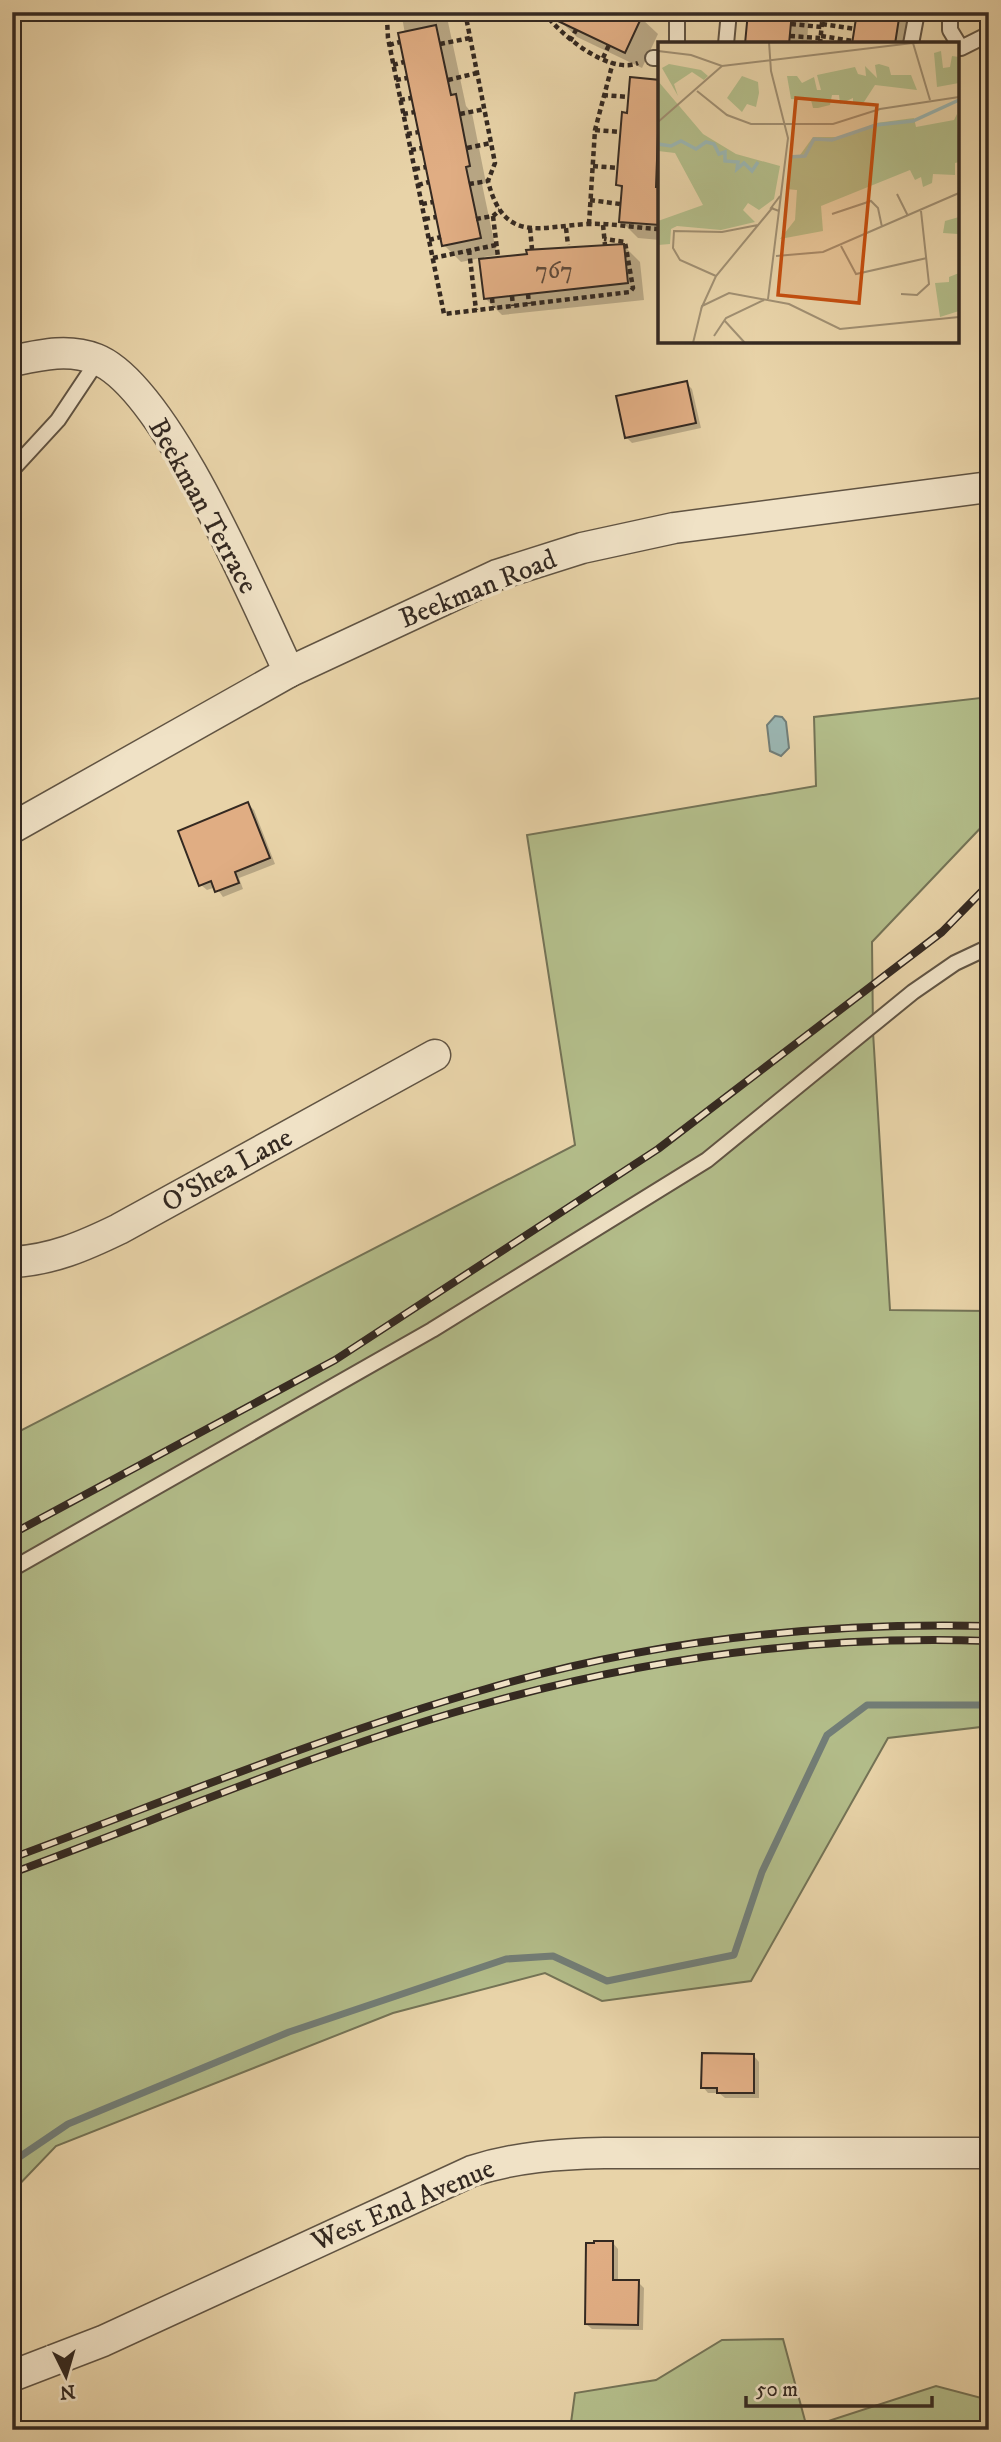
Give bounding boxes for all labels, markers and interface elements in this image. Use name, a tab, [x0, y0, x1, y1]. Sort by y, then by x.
inset map	[658, 42, 959, 343]
house number: 767	[535, 256, 573, 286]
street label: Beekman Terrace	[140, 412, 266, 600]
street label: Beekman Road	[394, 542, 562, 636]
street label: O'Shea Lane	[156, 1120, 298, 1220]
street label: West End Avenue	[305, 2151, 500, 2260]
north arrow	[32, 2340, 102, 2410]
scale bar	[746, 2365, 931, 2409]
text: 50 m	[756, 2377, 798, 2403]
text: N	[58, 2379, 76, 2404]

